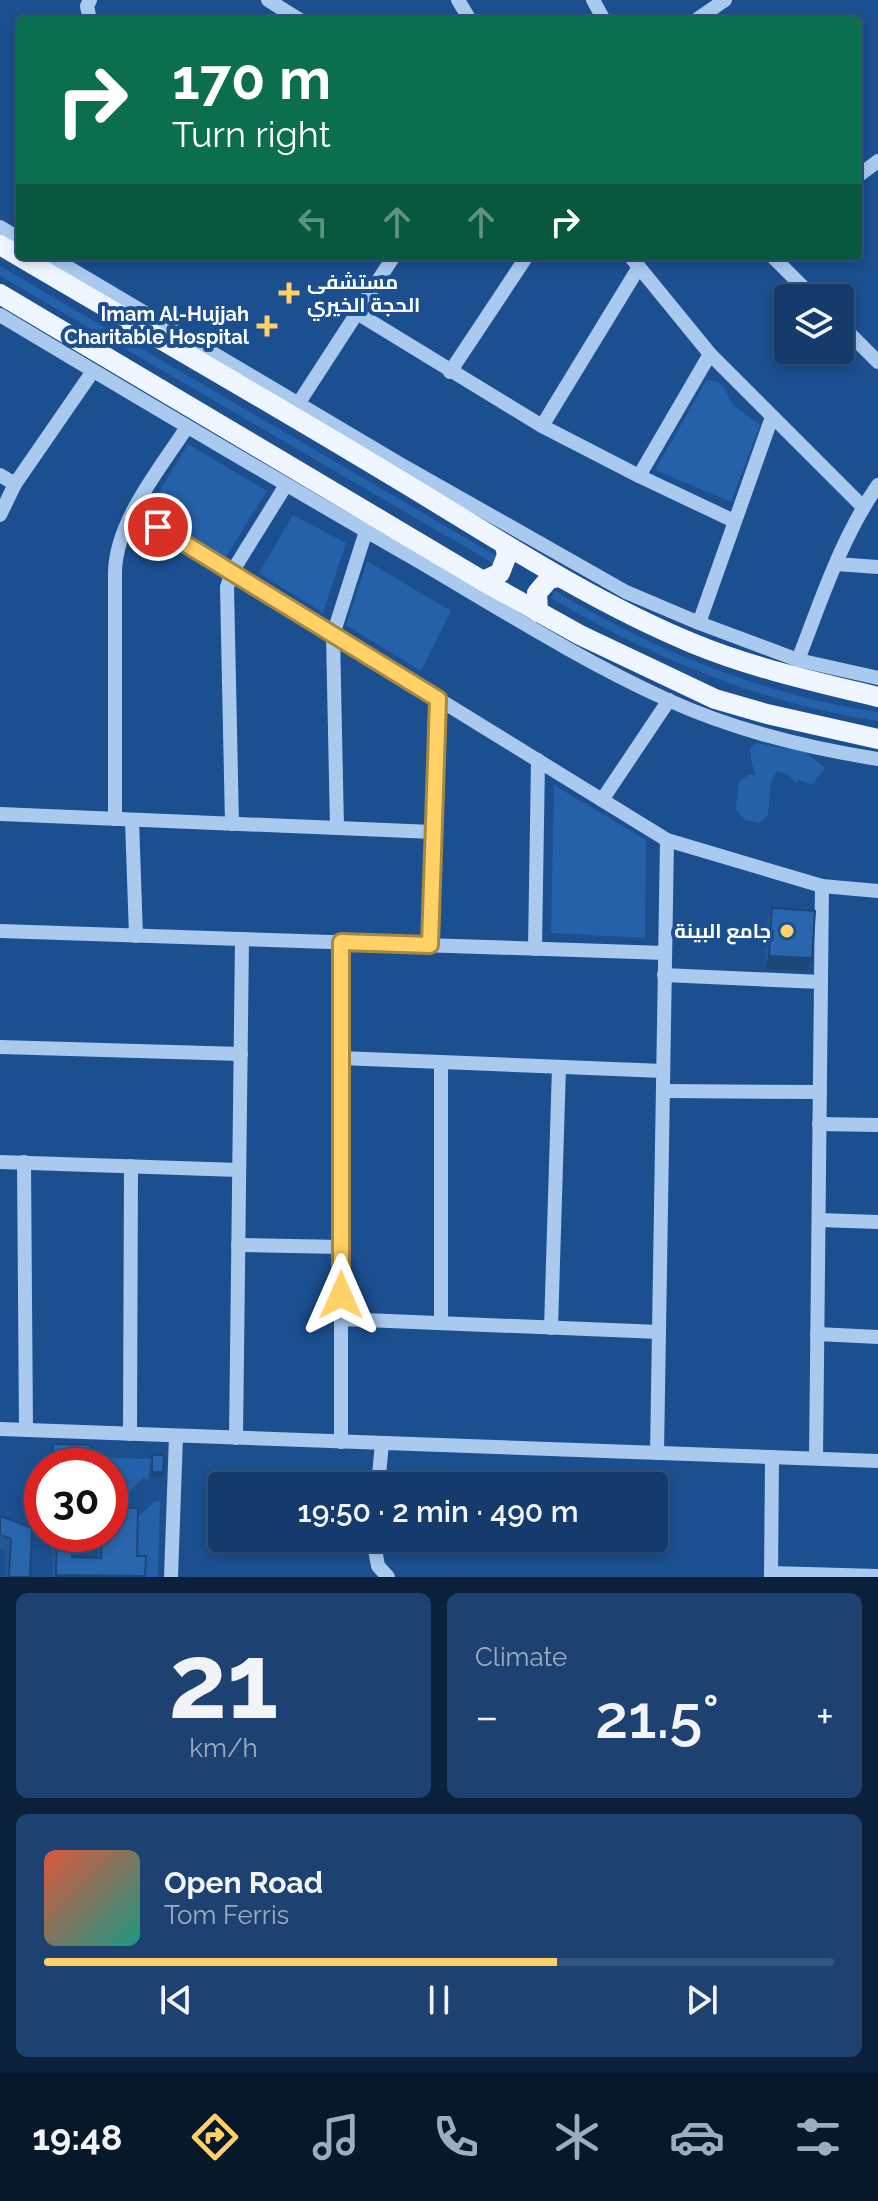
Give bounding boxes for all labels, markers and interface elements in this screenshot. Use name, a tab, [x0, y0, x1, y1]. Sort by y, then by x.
text: 170 m	[172, 46, 331, 112]
icon: right	[40, 48, 144, 152]
text: Turn right	[172, 113, 331, 155]
icon: left	[291, 200, 335, 244]
icon: ahead	[375, 200, 419, 244]
icon: ahead	[459, 200, 503, 244]
icon: right	[543, 200, 587, 244]
place label: مستشفى الحجة الخيري	[307, 270, 420, 321]
marker: مستشفى الحجة الخيري	[278, 282, 300, 304]
map controls	[774, 284, 854, 364]
button: layers	[774, 284, 854, 364]
place label: Imam Al-Hujjah Charitable Hospital	[64, 302, 250, 349]
marker: Imam Al-Hujjah Charitable Hospital	[256, 315, 278, 337]
pin	[124, 493, 192, 561]
icon: arrive	[136, 505, 180, 549]
place label: جامع البينة	[674, 919, 771, 945]
marker: جامع البينة	[778, 922, 796, 940]
position arrow	[299, 1253, 383, 1337]
speed limit sign: 30	[24, 1448, 128, 1552]
text: 19:50 · 2 min · 490 m	[298, 1494, 578, 1529]
text: 21	[168, 1620, 279, 1742]
text: Climate	[475, 1642, 567, 1672]
text: 21.5°	[595, 1682, 719, 1752]
text: −	[475, 1691, 499, 1742]
text: +	[816, 1691, 834, 1742]
text: km/h	[189, 1733, 258, 1763]
text: Open Road	[164, 1865, 323, 1900]
text: Tom Ferris	[164, 1900, 289, 1930]
icon: previous	[154, 1978, 198, 2022]
icon: pause	[417, 1978, 461, 2022]
icon: next	[680, 1978, 724, 2022]
icon: directions	[187, 2109, 243, 2165]
icon: music	[308, 2109, 364, 2165]
icon: phone	[428, 2109, 484, 2165]
icon: climate	[549, 2109, 605, 2165]
icon: car	[669, 2109, 725, 2165]
icon: filters	[790, 2109, 846, 2165]
text: 19:48	[32, 2116, 122, 2158]

